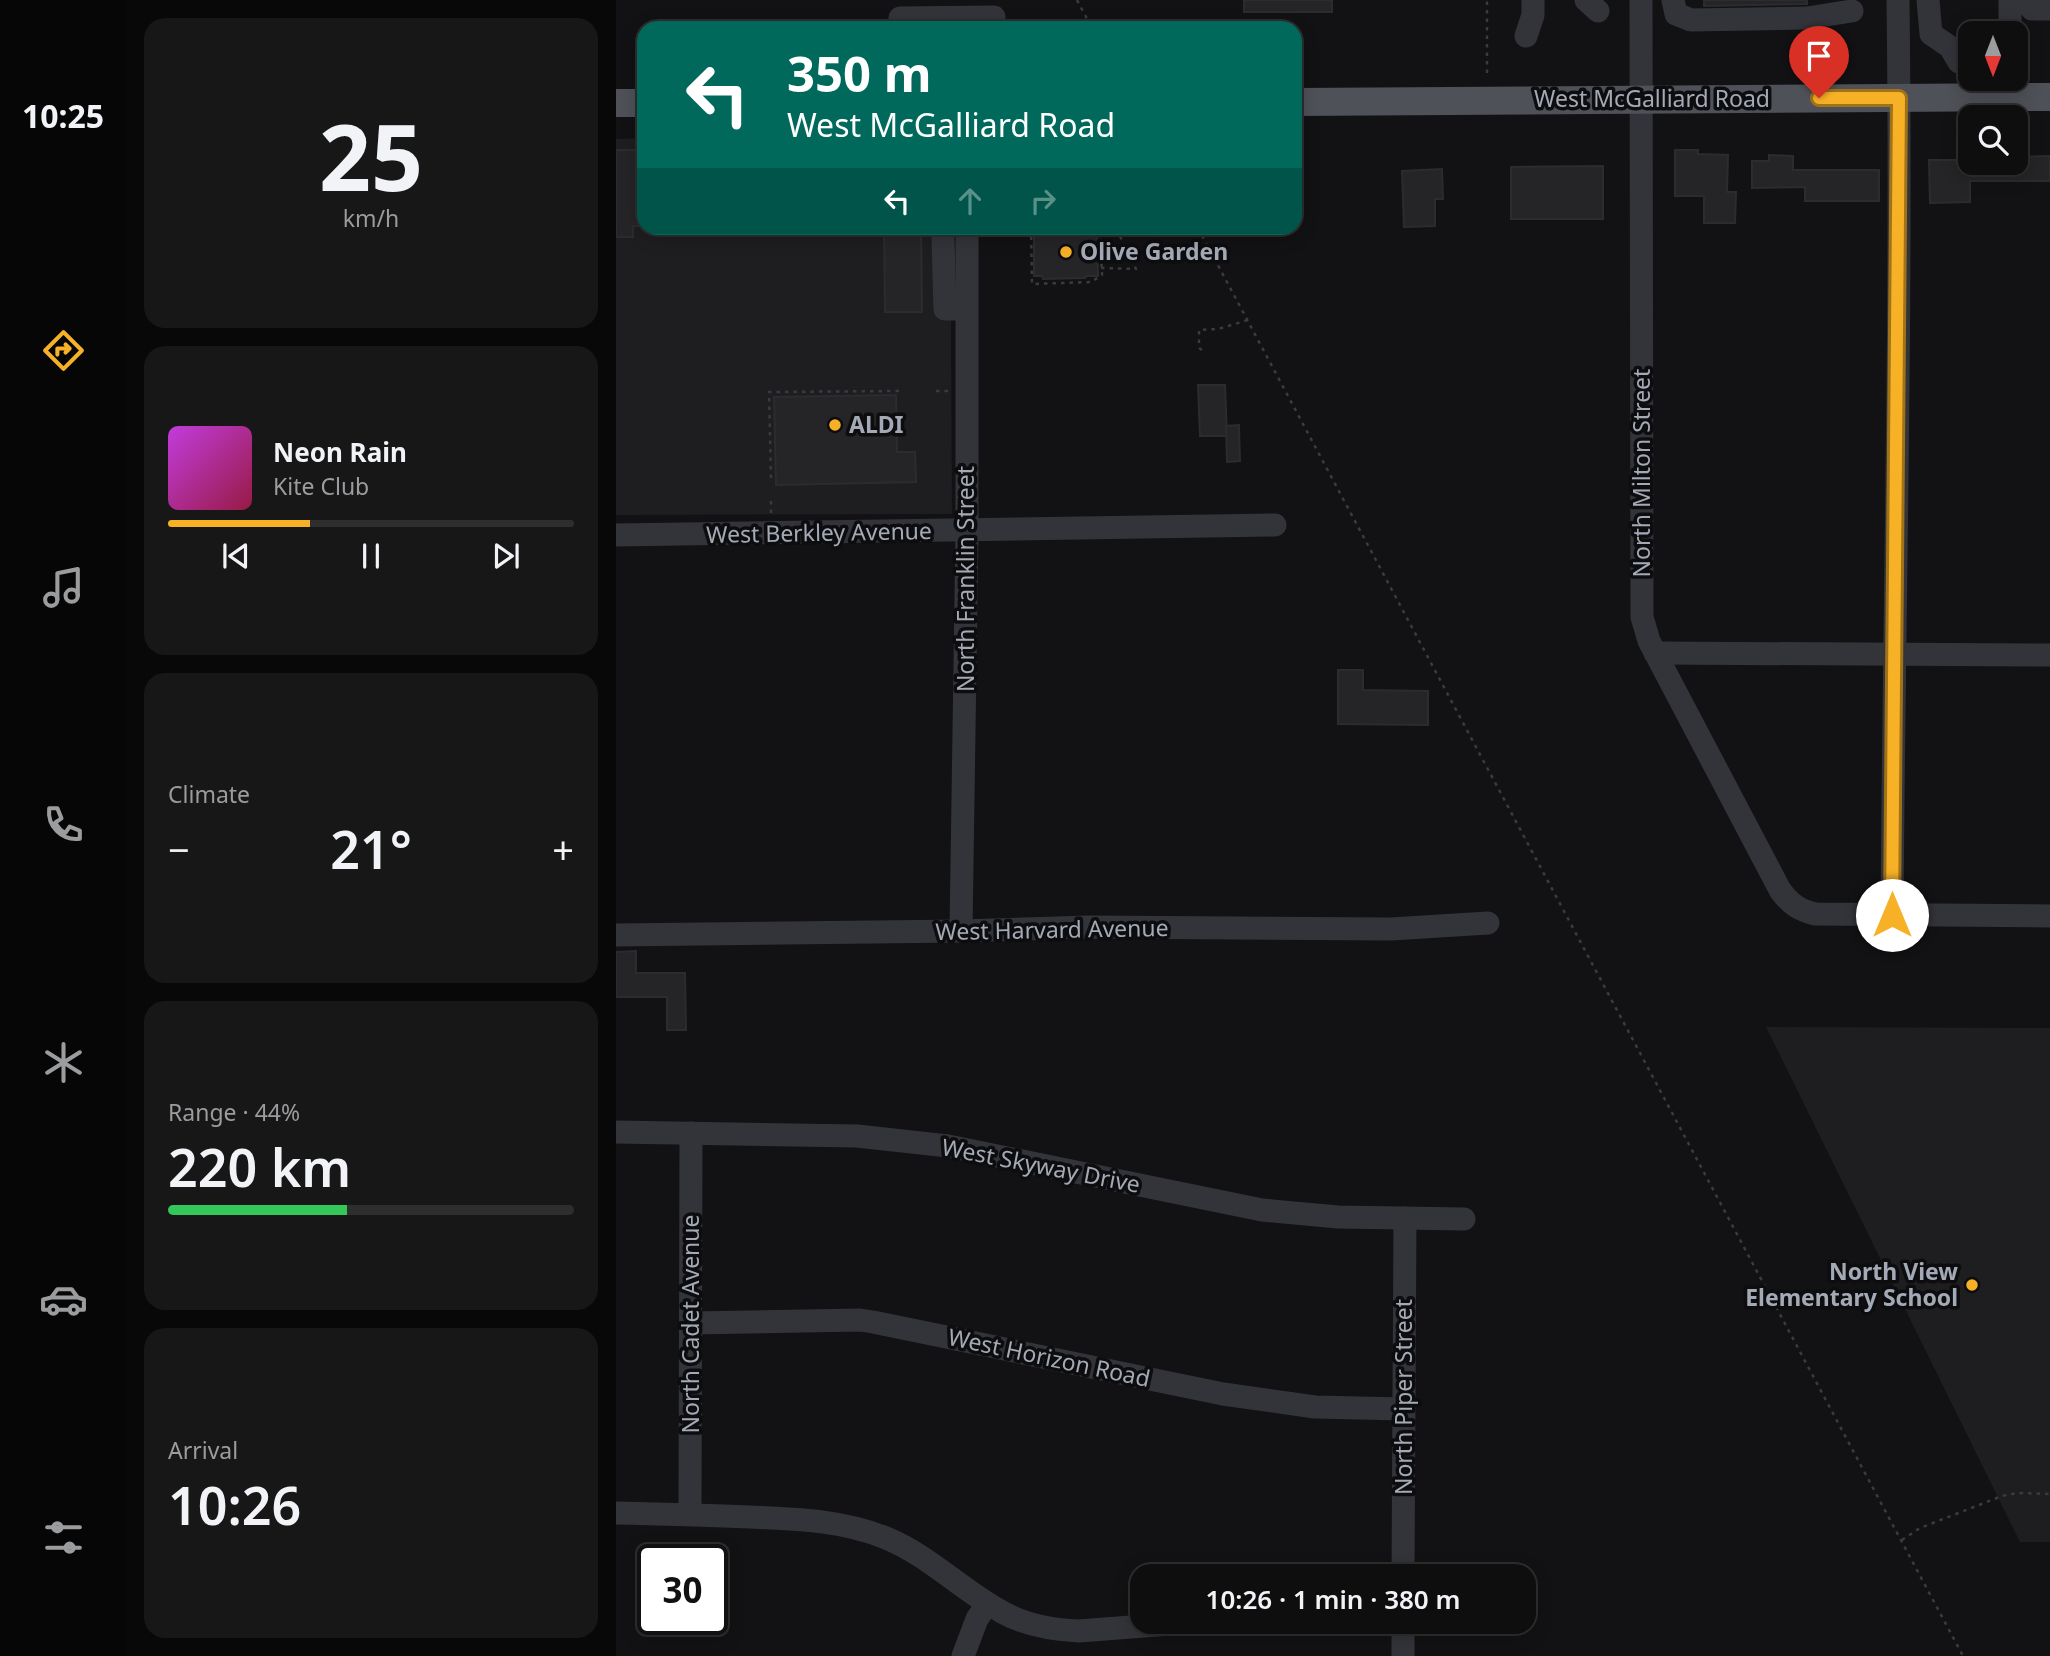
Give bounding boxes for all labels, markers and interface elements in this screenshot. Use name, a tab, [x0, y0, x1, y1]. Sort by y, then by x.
north arrow	[1958, 21, 2028, 91]
map controls	[1958, 21, 2028, 175]
pin	[1789, 26, 1849, 98]
icon: arrive	[1800, 37, 1838, 75]
text: 350 m	[787, 40, 932, 106]
icon: left	[672, 49, 763, 140]
street label: West McGalliard Road	[1534, 82, 1770, 114]
text: 10:25	[22, 94, 104, 137]
text: 25	[319, 94, 423, 218]
text: West McGalliard Road	[787, 103, 1115, 146]
button: search	[1958, 105, 2028, 175]
icon: left	[878, 182, 916, 220]
icon: ahead	[951, 182, 989, 220]
icon: right	[1024, 182, 1062, 220]
text: km/h	[343, 202, 399, 234]
place label: Olive Garden	[1080, 235, 1228, 267]
marker: Olive Garden	[1058, 244, 1074, 260]
icon: directions	[39, 326, 88, 375]
street label: North Milton Street	[1625, 369, 1657, 577]
place label: ALDI	[849, 408, 904, 440]
marker: ALDI	[827, 417, 843, 433]
text: Neon Rain	[273, 434, 407, 470]
street label: North Franklin Street	[949, 466, 981, 692]
text: Kite Club	[273, 470, 369, 502]
street label: West Berkley Avenue	[706, 514, 932, 550]
icon: previous	[217, 537, 255, 575]
icon: pause	[352, 537, 390, 575]
icon: next	[487, 537, 525, 575]
icon: music	[39, 563, 88, 612]
text: Climate	[168, 778, 250, 810]
icon: phone	[39, 800, 88, 849]
text: 21°	[330, 813, 412, 884]
text: −	[168, 823, 190, 875]
text: +	[552, 823, 574, 875]
position arrow	[1855, 878, 1929, 952]
street label: West Harvard Avenue	[935, 911, 1169, 947]
icon: climate	[39, 1038, 88, 1087]
text: Range · 44%	[168, 1096, 300, 1128]
street label: West Skyway Drive	[939, 1130, 1143, 1200]
text: 220 km	[168, 1131, 351, 1202]
street label: North Cadet Avenue	[674, 1215, 706, 1433]
place label: North View Elementary School	[1745, 1255, 1958, 1313]
icon: car	[39, 1275, 88, 1324]
marker: North View Elementary School	[1964, 1277, 1980, 1293]
street label: North Piper Street	[1387, 1299, 1419, 1495]
street label: West Horizon Road	[945, 1320, 1153, 1394]
text: Arrival	[168, 1434, 238, 1466]
text: 10:26	[168, 1469, 301, 1540]
icon: filters	[39, 1513, 88, 1562]
speed limit sign: 30	[637, 1544, 728, 1635]
text: 10:26 · 1 min · 380 m	[1206, 1581, 1460, 1617]

